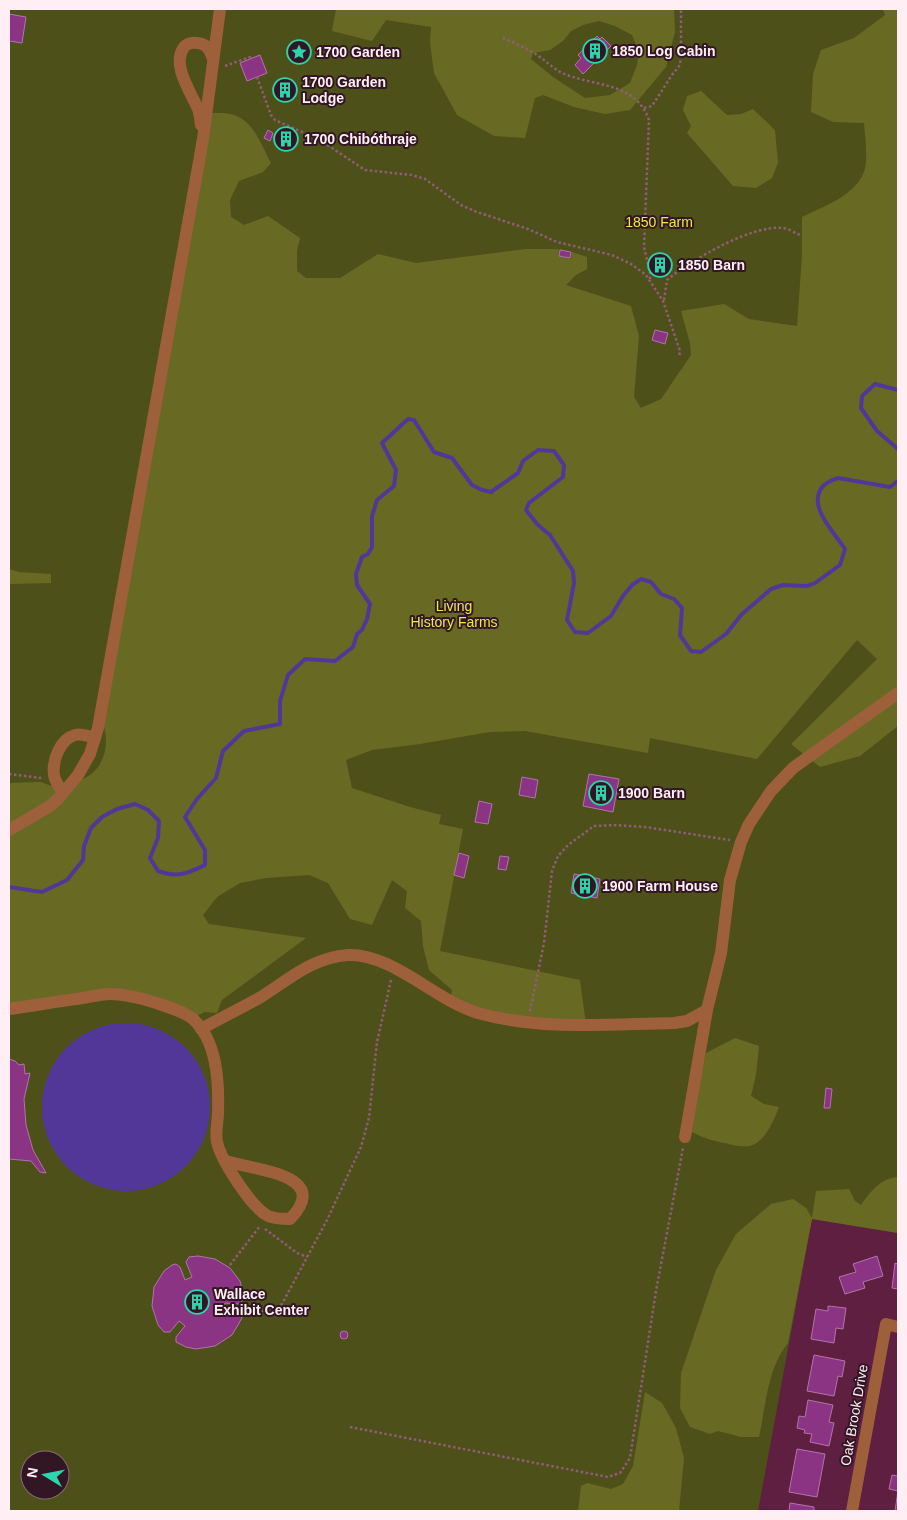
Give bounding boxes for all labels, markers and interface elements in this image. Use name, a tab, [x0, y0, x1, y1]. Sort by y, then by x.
building icon: 1850 Log Cabin	[582, 38, 608, 64]
place icon: 1700 Garden	[286, 39, 312, 65]
place label: 1850 Log Cabin	[612, 43, 715, 59]
place label: 1700 Garden	[316, 44, 400, 60]
place label: 1700 Garden Lodge	[302, 74, 386, 106]
building icon: 1700 Garden Lodge	[272, 77, 298, 103]
building icon: 1700 Chibóthraje	[273, 126, 299, 152]
place label: 1700 Chibóthraje	[304, 131, 417, 147]
park label: 1850 Farm	[625, 214, 693, 230]
building icon: 1850 Barn	[647, 252, 673, 278]
place label: 1850 Barn	[678, 257, 745, 273]
park label: Living History Farms	[410, 598, 498, 630]
building icon: 1900 Barn	[588, 780, 614, 806]
place label: 1900 Barn	[618, 785, 685, 801]
building icon: 1900 Farm House	[572, 873, 598, 899]
place label: 1900 Farm House	[602, 878, 718, 894]
place label: Wallace Exhibit Center	[214, 1286, 309, 1318]
building icon: Wallace Exhibit Center	[184, 1289, 210, 1315]
street label: Oak Brook Drive	[837, 1363, 871, 1467]
north arrow	[20, 1450, 70, 1500]
text: N	[23, 1466, 41, 1479]

